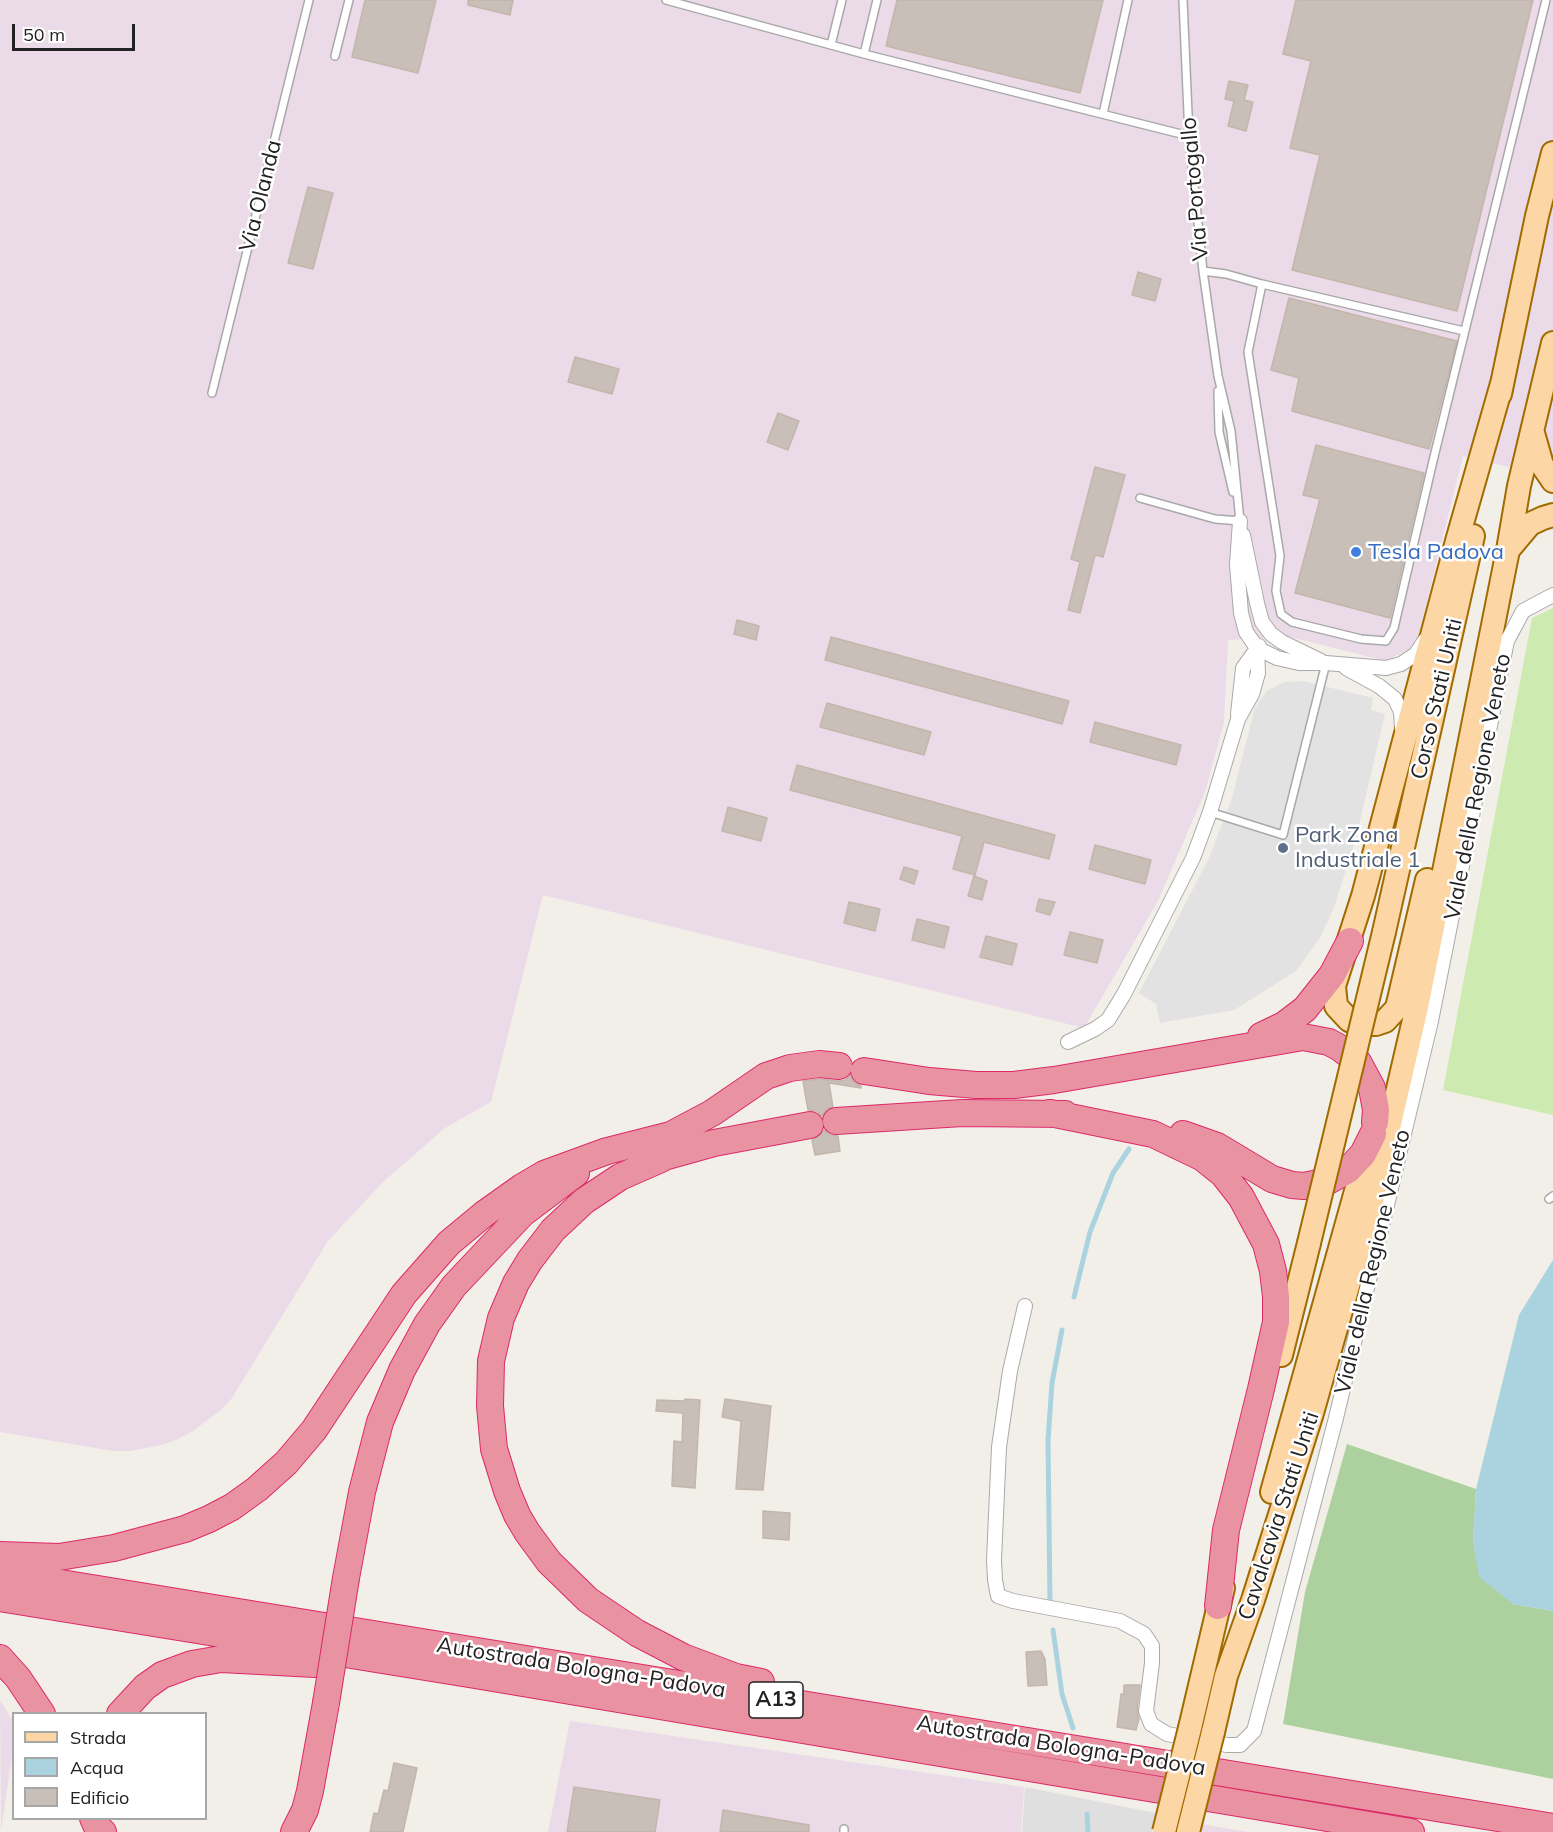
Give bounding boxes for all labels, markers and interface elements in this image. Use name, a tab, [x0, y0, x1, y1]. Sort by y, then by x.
scale bar	[15, 12, 138, 50]
text: 50 m	[23, 23, 65, 46]
street label: Via Portogallo	[1176, 116, 1214, 262]
street label: Via Olanda	[234, 137, 288, 255]
place label: Tesla Padova	[1368, 539, 1504, 565]
marker: Tesla Padova	[1349, 545, 1363, 559]
street label: Corso Stati Uniti	[1406, 616, 1468, 782]
street label: Viale della Regione Veneto	[1439, 651, 1517, 923]
place label: Park Zona Industriale 1	[1295, 822, 1421, 873]
marker: Park Zona Industriale 1	[1276, 841, 1290, 855]
street label: Viale della Regione Veneto	[1330, 1127, 1416, 1397]
street label: Cavalcavia Stati Uniti	[1233, 1408, 1325, 1624]
street label: Autostrada Bologna-Padova	[435, 1632, 727, 1704]
road number: A13	[749, 1682, 803, 1718]
street label: Autostrada Bologna-Padova	[915, 1710, 1207, 1782]
legend	[12, 1712, 207, 1820]
text: Strada	[70, 1726, 126, 1749]
text: Acqua	[70, 1756, 124, 1779]
text: Edificio	[70, 1786, 129, 1809]

